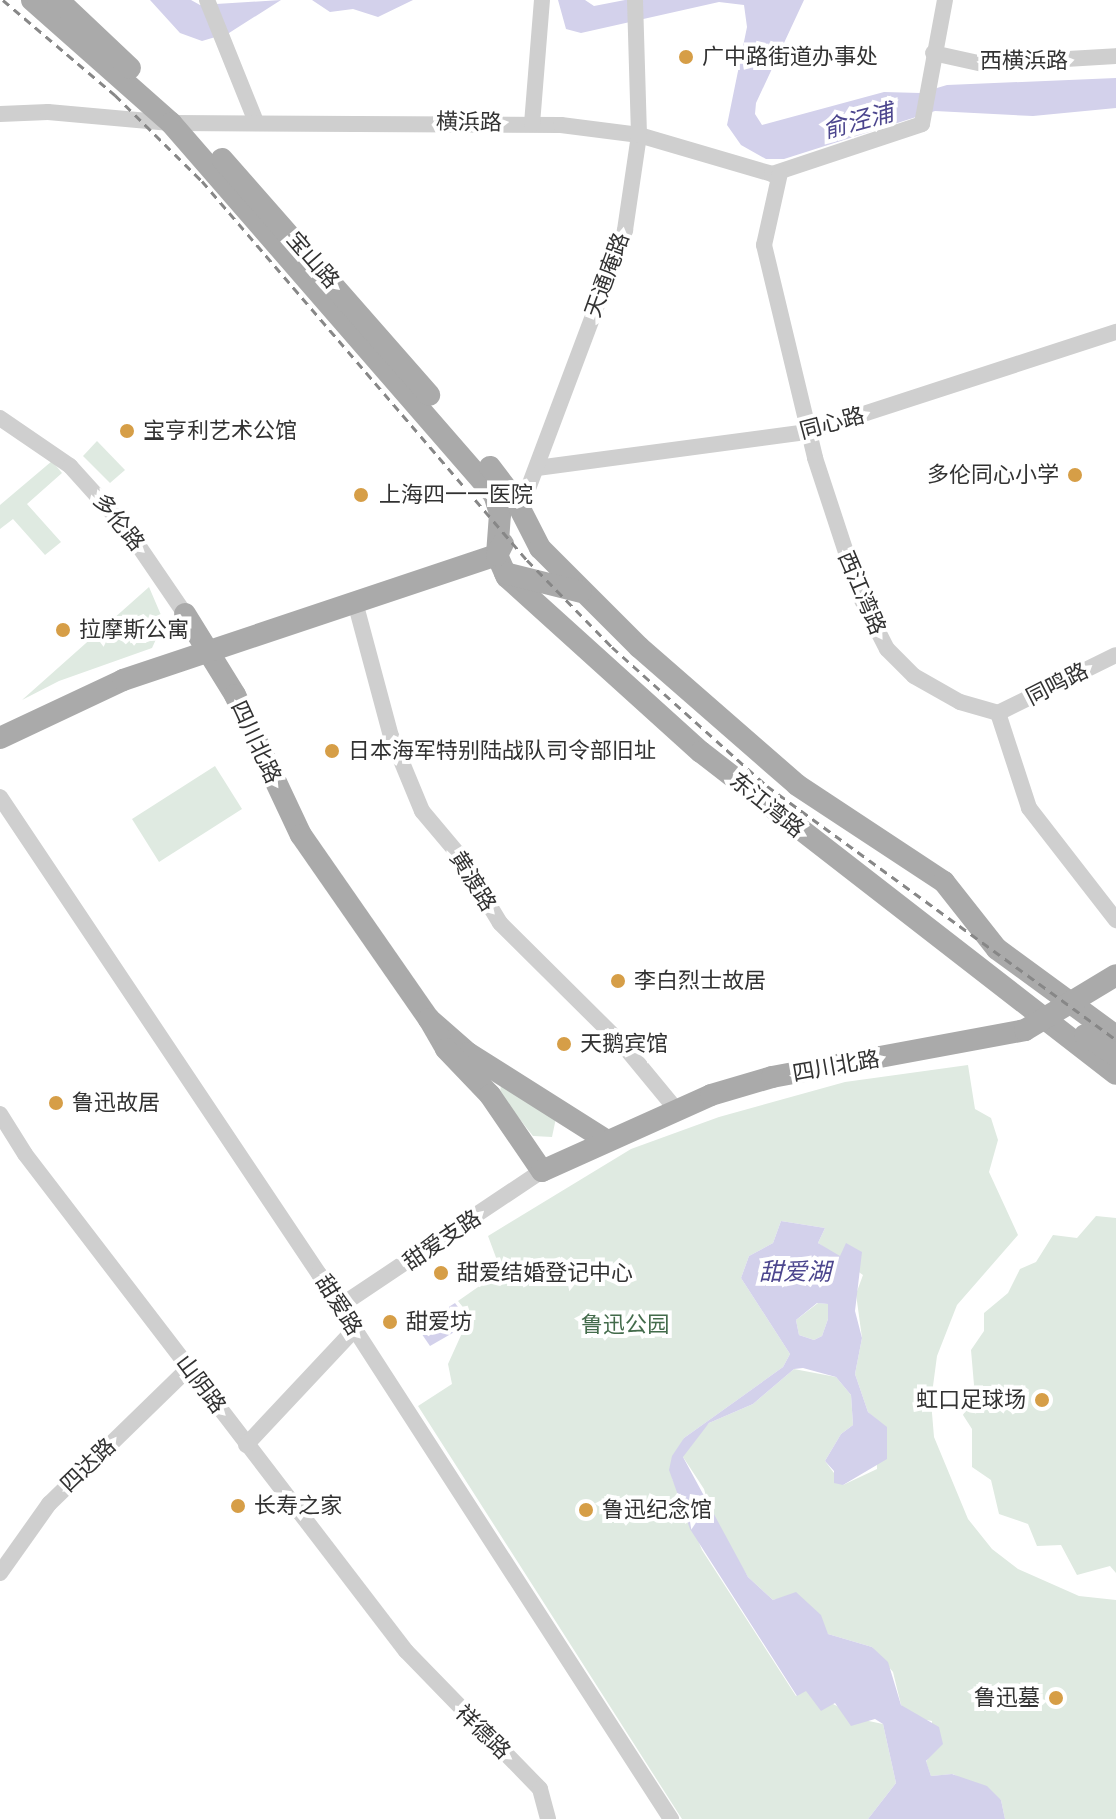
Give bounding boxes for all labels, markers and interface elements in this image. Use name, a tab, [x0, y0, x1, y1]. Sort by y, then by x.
place label: 广中路街道办事处	[702, 44, 878, 70]
marker: 广中路街道办事处	[677, 48, 695, 66]
street label: 西横浜路	[980, 48, 1068, 74]
water label: 俞泾浦	[819, 98, 897, 144]
street label: 横浜路	[436, 108, 502, 136]
street label: 宝山路	[281, 226, 345, 294]
street label: 天通庵路	[580, 229, 634, 321]
street label: 同心路	[797, 402, 867, 444]
place label: 宝亨利艺术公馆	[143, 418, 297, 444]
marker: 宝亨利艺术公馆	[118, 422, 136, 440]
place label: 多伦同心小学	[927, 462, 1059, 488]
marker: 多伦同心小学	[1066, 466, 1084, 484]
place label: 上海四一一医院	[379, 482, 533, 508]
marker: 上海四一一医院	[350, 484, 372, 506]
street label: 多伦路	[88, 488, 150, 556]
street label: 西江湾路	[833, 547, 891, 639]
place label: 拉摩斯公寓	[79, 617, 189, 643]
marker: 拉摩斯公寓	[54, 621, 72, 639]
street label: 同鸣路	[1022, 657, 1092, 711]
street label: 四川北路	[225, 697, 287, 787]
place label: 日本海军特别陆战队司令部旧址	[348, 738, 656, 764]
marker: 日本海军特别陆战队司令部旧址	[323, 742, 341, 760]
street label: 东江湾路	[724, 767, 810, 843]
street label: 黄渡路	[444, 846, 502, 916]
place label: 李白烈士故居	[634, 968, 766, 994]
marker: 李白烈士故居	[609, 972, 627, 990]
place label: 天鹅宾馆	[580, 1031, 668, 1057]
marker: 天鹅宾馆	[555, 1035, 573, 1053]
street label: 四川北路	[790, 1045, 882, 1087]
place label: 鲁迅故居	[72, 1090, 160, 1116]
marker: 鲁迅故居	[47, 1094, 65, 1112]
street label: 甜爱支路	[398, 1204, 486, 1276]
water label: 甜爱湖	[759, 1258, 831, 1286]
place label: 甜爱结婚登记中心	[457, 1260, 633, 1286]
marker: 甜爱结婚登记中心	[432, 1264, 450, 1282]
street label: 甜爱路	[310, 1270, 368, 1340]
place label: 甜爱坊	[406, 1309, 472, 1335]
park label: 鲁迅公园	[581, 1312, 669, 1338]
marker: 甜爱坊	[381, 1313, 399, 1331]
street label: 山阴路	[171, 1350, 231, 1418]
place label: 虹口足球场	[916, 1387, 1026, 1413]
marker: 虹口足球场	[1033, 1391, 1051, 1409]
street label: 四达路	[55, 1433, 121, 1497]
place label: 长寿之家	[254, 1493, 342, 1519]
marker: 长寿之家	[229, 1497, 247, 1515]
place label: 鲁迅纪念馆	[602, 1497, 712, 1523]
marker: 鲁迅纪念馆	[577, 1501, 595, 1519]
place label: 鲁迅墓	[974, 1685, 1040, 1711]
marker: 鲁迅墓	[1047, 1689, 1065, 1707]
street label: 祥德路	[450, 1700, 516, 1764]

